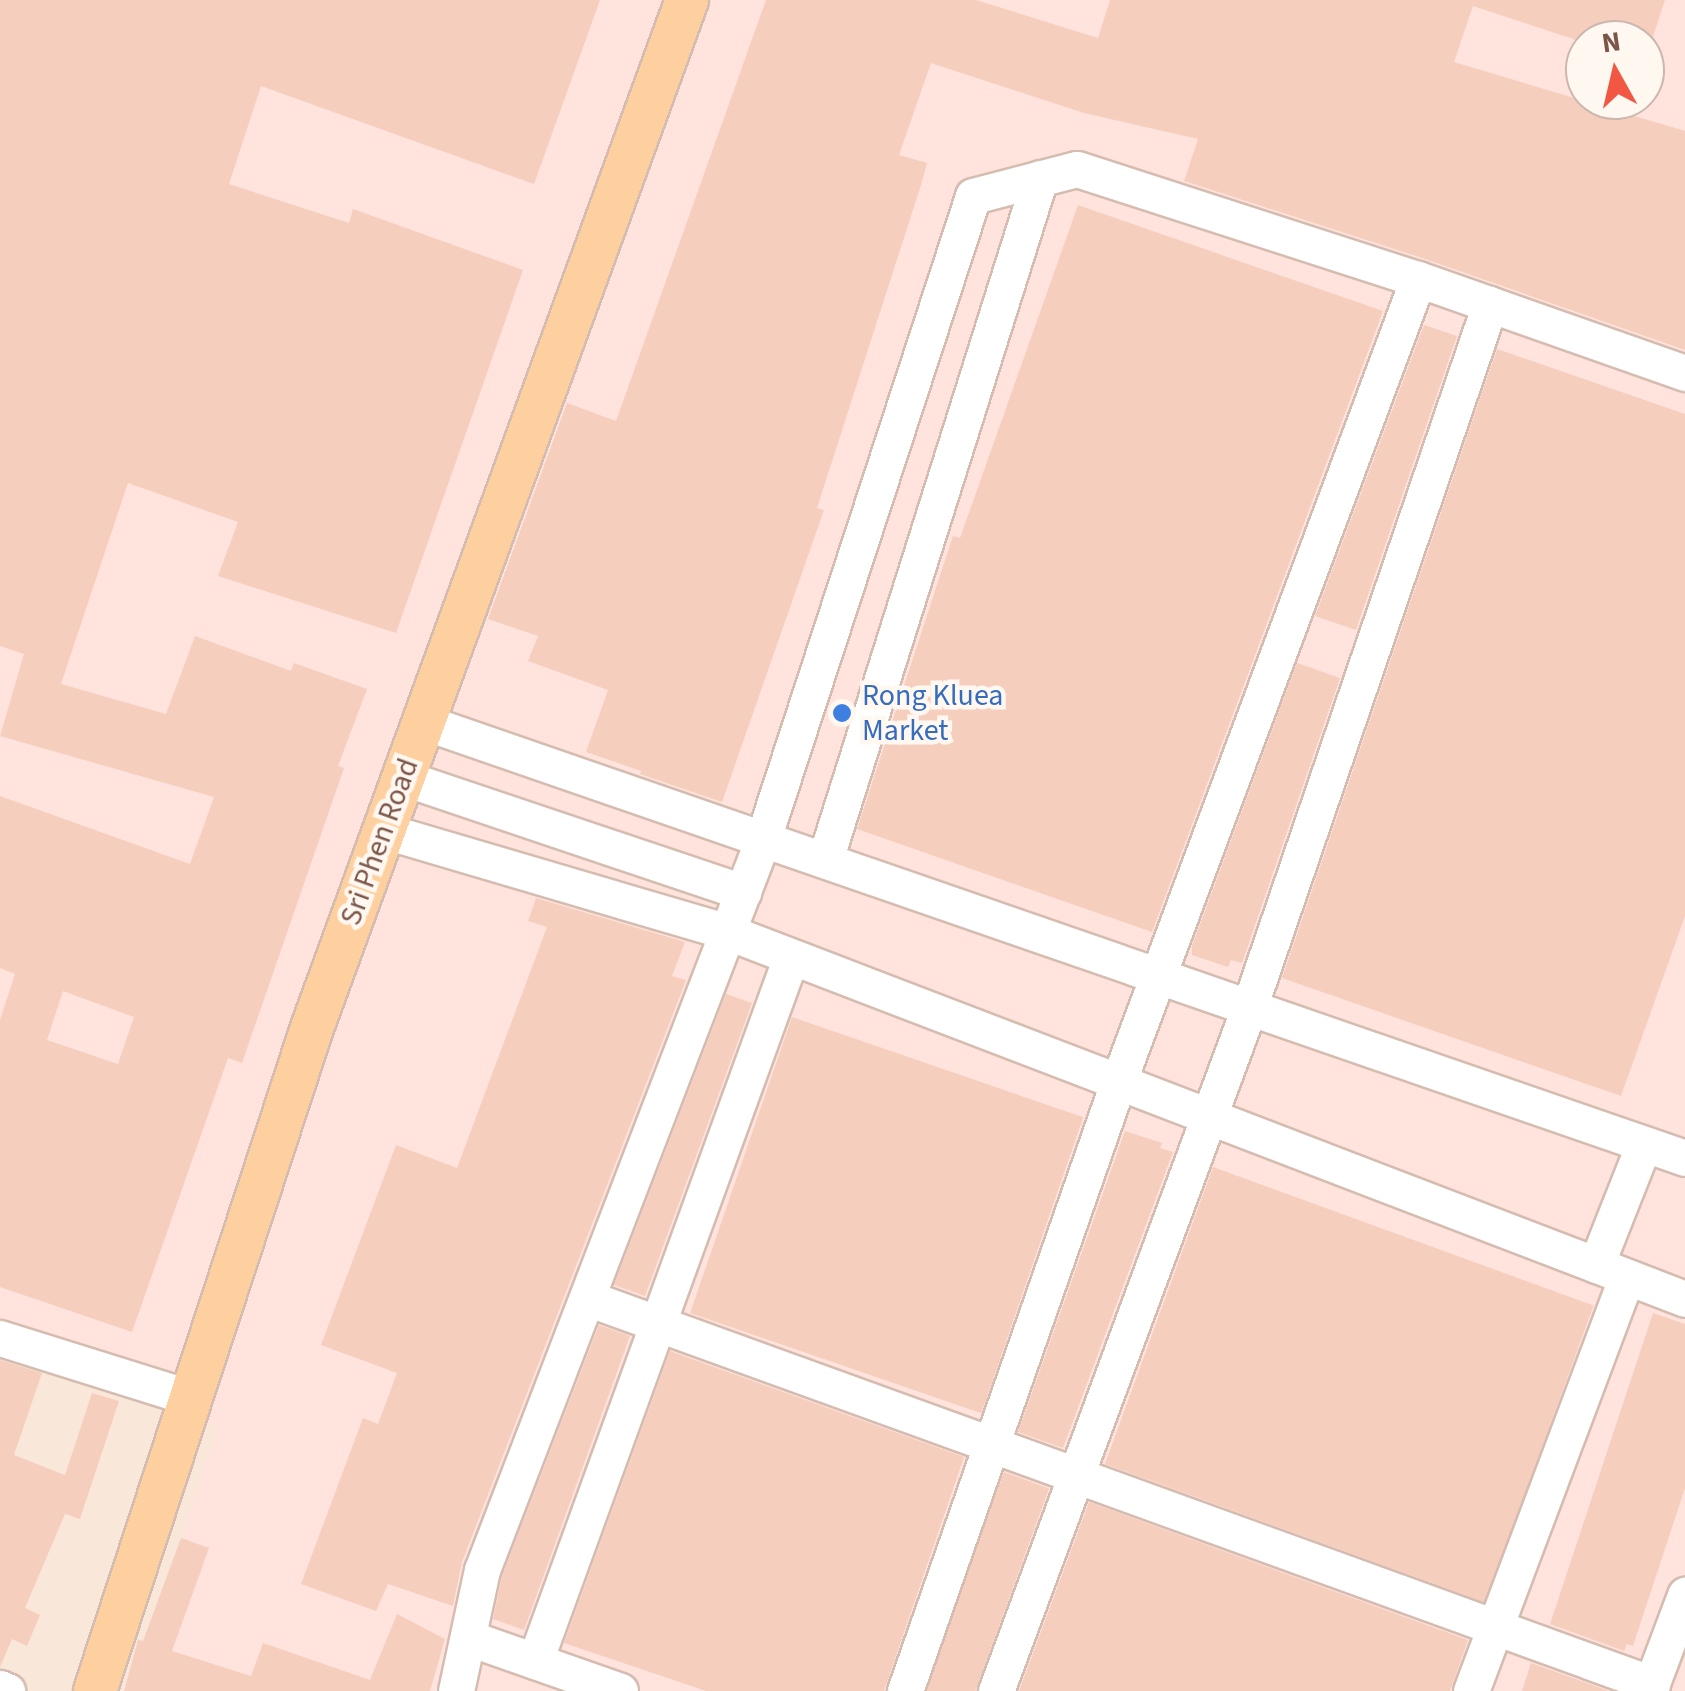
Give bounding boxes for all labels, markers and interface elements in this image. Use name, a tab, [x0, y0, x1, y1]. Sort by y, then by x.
north arrow	[1565, 20, 1665, 120]
text: N	[1599, 21, 1623, 63]
place label: Rong Kluea Market	[862, 678, 1003, 748]
marker: Rong Kluea Market	[831, 702, 853, 724]
street label: Sri Phen Road	[333, 754, 427, 930]

